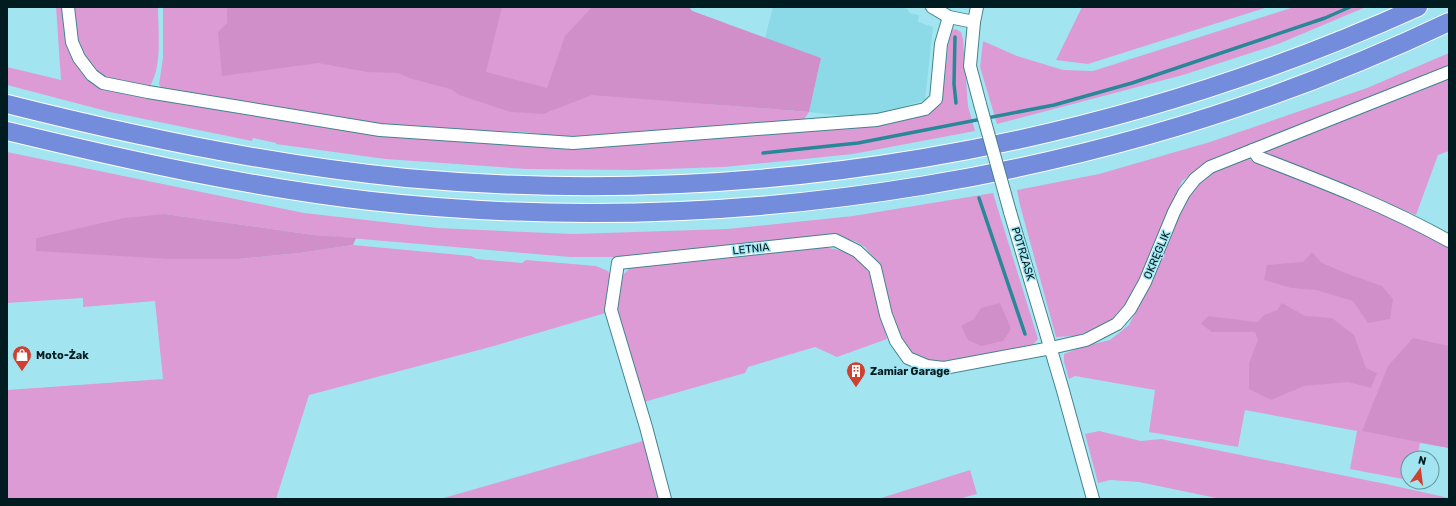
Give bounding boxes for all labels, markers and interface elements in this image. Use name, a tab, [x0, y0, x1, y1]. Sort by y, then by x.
street label: POTRZASK	[1009, 226, 1037, 283]
street label: OKRĘGLIK	[1141, 229, 1173, 281]
street label: LETNIA	[732, 241, 771, 257]
shop icon: Moto-Żak	[11, 344, 33, 372]
place label: Moto-Żak	[36, 349, 89, 362]
building icon: Zamiar Garage	[845, 360, 867, 388]
place label: Zamiar Garage	[870, 365, 950, 378]
north arrow	[1400, 450, 1440, 490]
text: N	[1417, 454, 1428, 468]

